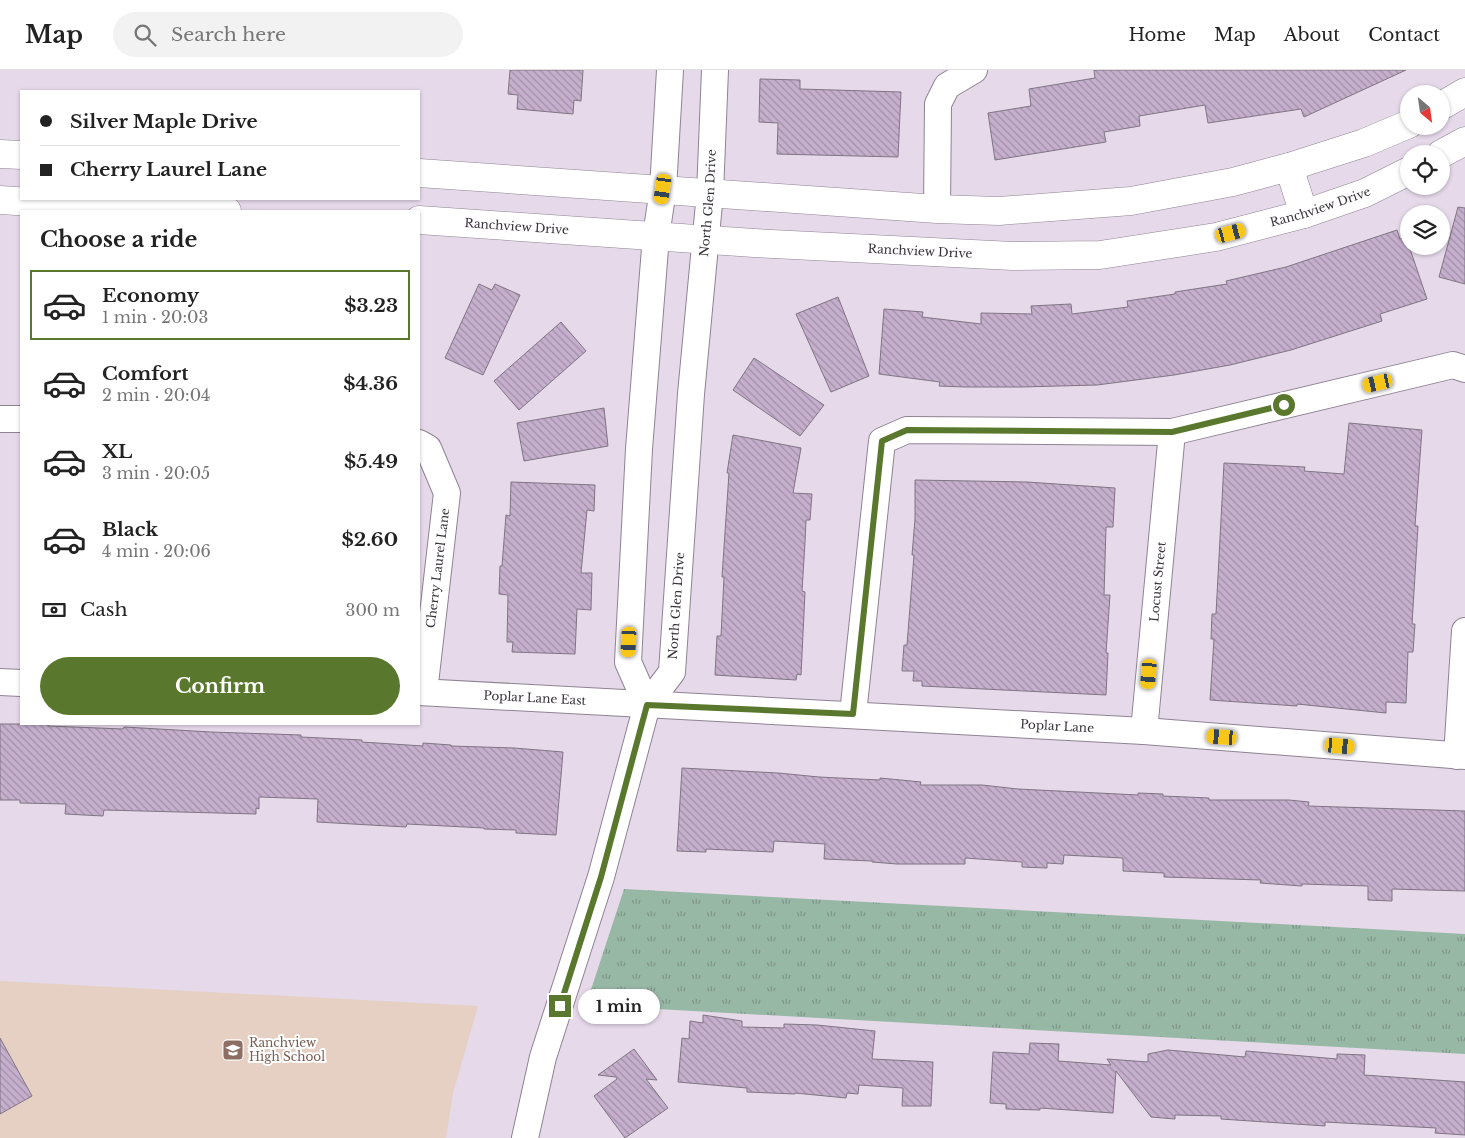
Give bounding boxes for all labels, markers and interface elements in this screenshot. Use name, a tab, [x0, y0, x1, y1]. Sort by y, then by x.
search box	[113, 12, 463, 57]
text: Map	[25, 20, 83, 49]
icon: search	[131, 21, 159, 49]
text: Search here	[171, 23, 286, 46]
text: Home	[1128, 24, 1186, 46]
text: Map	[1214, 24, 1256, 46]
text: About	[1284, 24, 1340, 46]
text: Contact	[1368, 24, 1440, 46]
north arrow	[1400, 85, 1450, 135]
map controls	[1400, 85, 1450, 255]
text: Silver Maple Drive	[70, 110, 258, 133]
button: locate	[1400, 145, 1450, 195]
street label: North Glen Drive	[696, 149, 719, 257]
text: Cherry Laurel Lane	[70, 158, 267, 181]
car	[653, 173, 672, 205]
street label: Ranchview Drive	[1268, 183, 1373, 230]
button: layers	[1400, 205, 1450, 255]
street label: Ranchview Drive	[464, 215, 570, 237]
car	[1214, 222, 1247, 244]
text: Choose a ride	[40, 226, 197, 253]
street label: Ranchview Drive	[867, 241, 973, 261]
icon: car	[42, 283, 87, 328]
text: Economy	[102, 284, 199, 307]
text: $3.23	[344, 294, 398, 317]
text: 1 min · 20:03	[102, 307, 208, 327]
icon: car	[42, 361, 87, 406]
text: Comfort	[102, 362, 189, 385]
text: $4.36	[343, 372, 398, 395]
car	[1361, 372, 1394, 394]
text: 2 min · 20:04	[102, 385, 210, 405]
route start	[1273, 394, 1295, 416]
icon: car	[42, 439, 87, 484]
text: XL	[102, 440, 132, 463]
text: $5.49	[344, 450, 398, 473]
text: 3 min · 20:05	[102, 463, 210, 483]
street label: Cherry Laurel Lane	[423, 507, 452, 629]
icon: car	[42, 517, 87, 562]
text: Black	[102, 518, 158, 541]
text: $2.60	[342, 528, 398, 551]
street label: Locust Street	[1146, 540, 1169, 622]
text: 4 min · 20:06	[102, 541, 211, 561]
street label: North Glen Drive	[665, 551, 687, 660]
icon: cash	[40, 596, 68, 624]
text: Cash	[80, 598, 127, 621]
text: 300 m	[346, 600, 400, 620]
car	[620, 627, 637, 657]
button: Confirm	[40, 657, 400, 715]
car	[1140, 658, 1157, 690]
street label: Poplar Lane East	[483, 687, 587, 708]
street label: Poplar Lane	[1020, 716, 1095, 735]
car	[1206, 728, 1237, 746]
car	[1324, 737, 1355, 755]
callout: 1 min	[578, 988, 660, 1024]
route end	[549, 995, 571, 1017]
text: 1 min	[596, 996, 642, 1016]
place label: Ranchview High School	[249, 1035, 325, 1064]
school or university icon: Ranchview High School	[221, 1038, 245, 1062]

